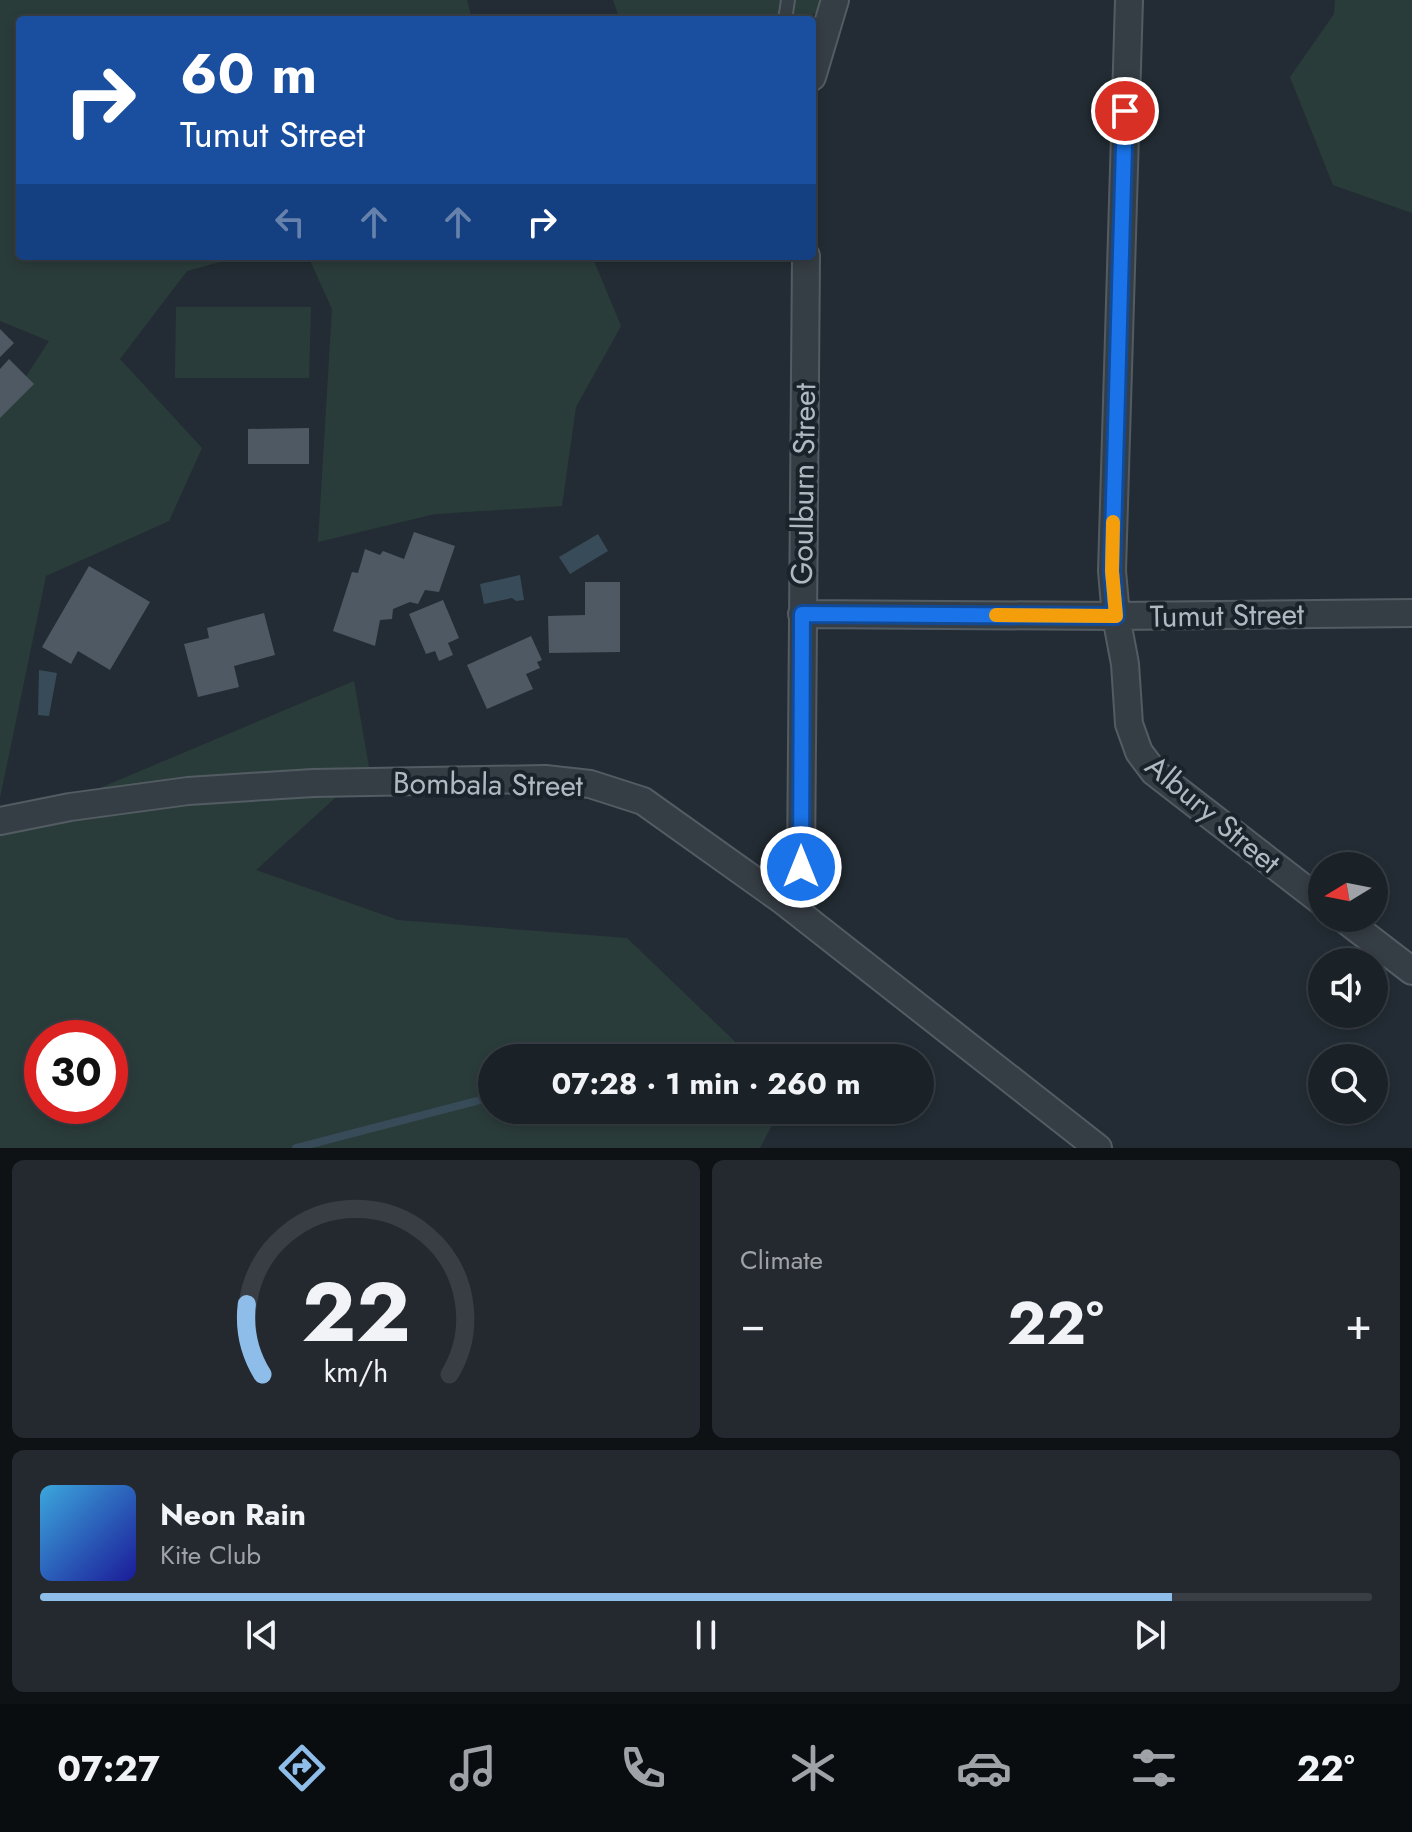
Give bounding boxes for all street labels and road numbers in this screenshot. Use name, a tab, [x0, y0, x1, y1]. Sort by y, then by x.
street label: Goulburn Street	[780, 382, 826, 585]
street label: Tumut Street	[1150, 592, 1305, 638]
street label: Albury Street	[1136, 745, 1290, 884]
street label: Bombala Street	[393, 761, 584, 807]

